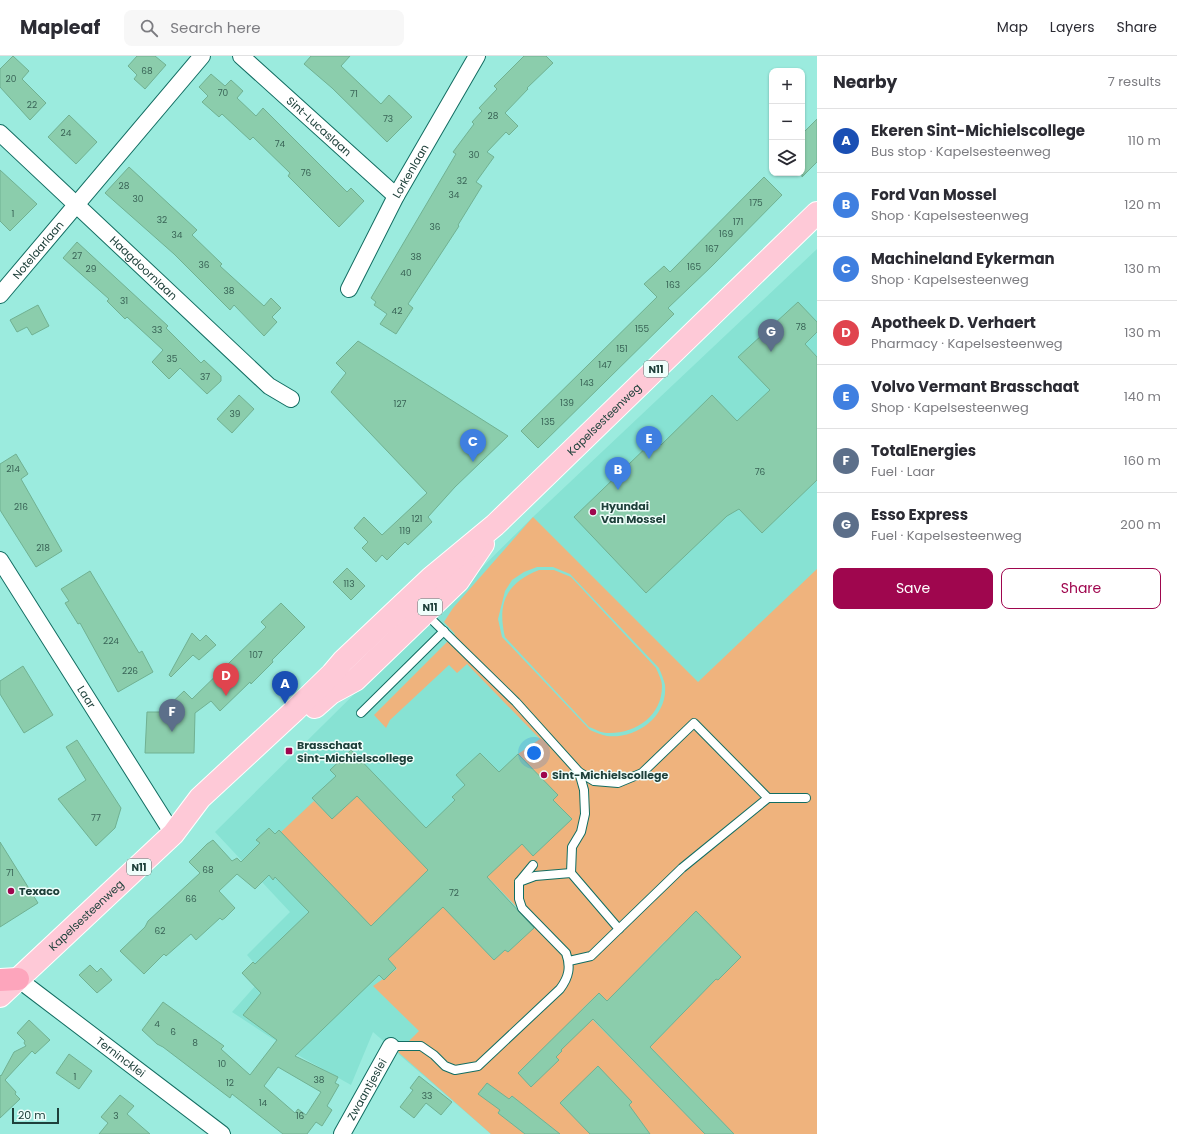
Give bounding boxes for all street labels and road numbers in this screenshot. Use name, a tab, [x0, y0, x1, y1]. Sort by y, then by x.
street label: Sint-Lucaslaan	[283, 93, 355, 160]
street label: Lorkenlaan	[388, 141, 432, 201]
street label: Notelaarlaan	[9, 217, 67, 283]
street label: Haagdoornlaan	[106, 232, 181, 304]
road number: N11	[644, 361, 668, 377]
street label: Kapelsesteenweg	[563, 380, 645, 459]
road number: N11	[418, 599, 442, 615]
street label: Laar	[73, 683, 100, 711]
road number: N11	[127, 859, 151, 875]
street label: Kapelsesteenweg	[45, 876, 127, 954]
street label: Ternincklei	[93, 1033, 149, 1081]
street label: Zwaantjeslei	[343, 1055, 391, 1123]

